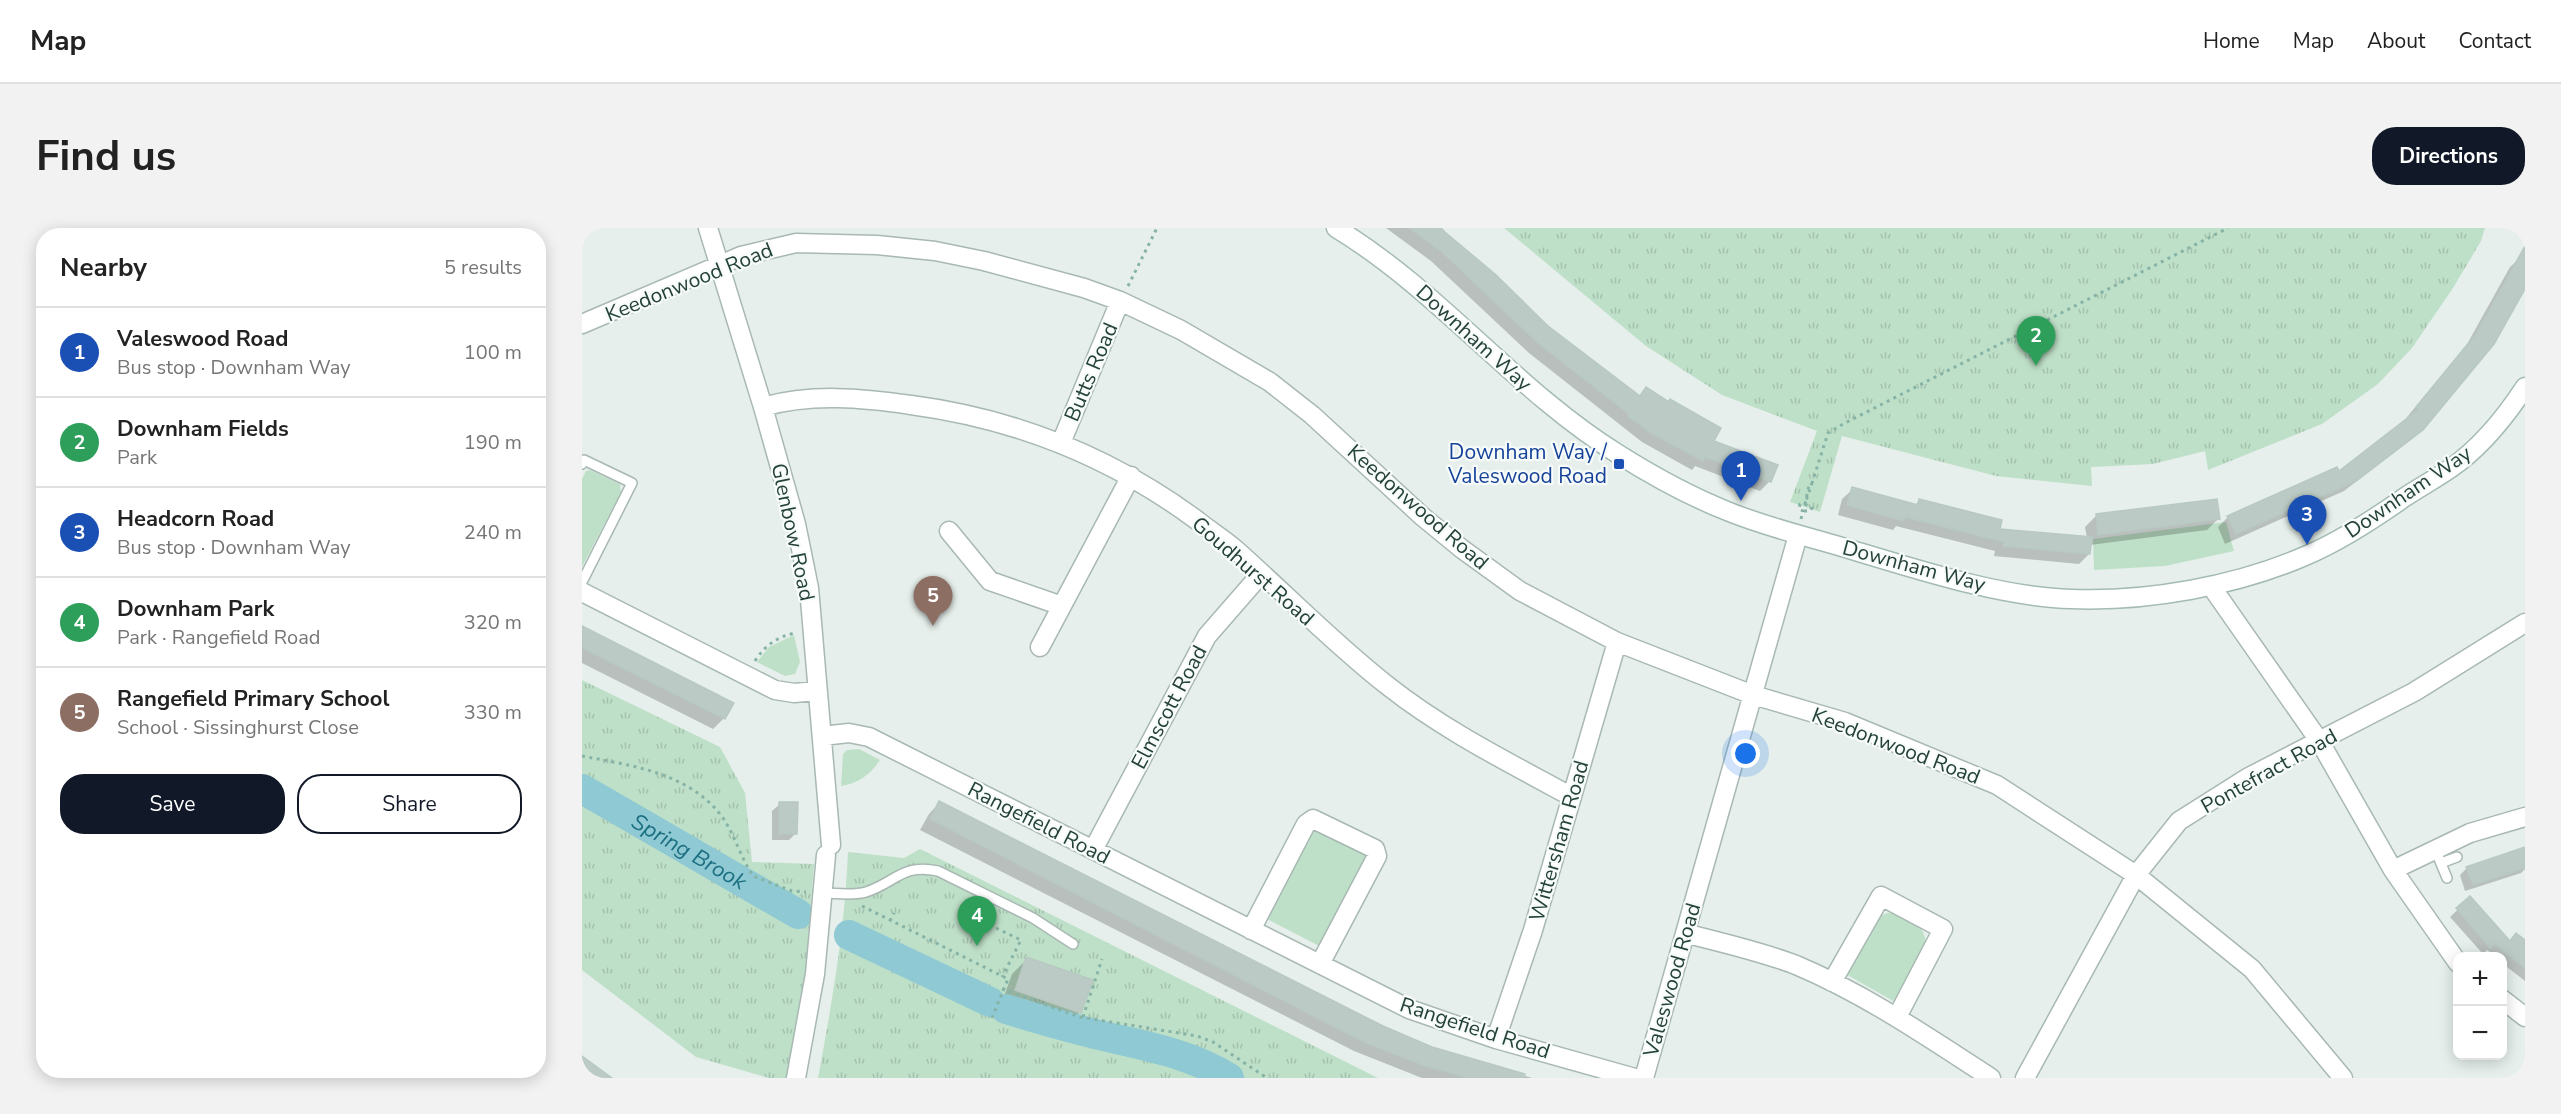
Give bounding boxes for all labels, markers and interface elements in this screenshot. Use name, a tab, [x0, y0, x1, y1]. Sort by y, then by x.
text: Map	[30, 22, 86, 60]
text: Home	[2203, 27, 2260, 55]
text: Map	[2293, 27, 2334, 55]
text: About	[2367, 27, 2425, 55]
text: Contact	[2458, 27, 2531, 55]
button: Directions	[2372, 127, 2525, 185]
text: Find us	[36, 128, 176, 185]
street label: Keedonwood Road	[601, 236, 777, 328]
text: Nearby	[60, 250, 147, 285]
text: 5 results	[444, 254, 522, 281]
street label: Downham Way	[1410, 278, 1538, 398]
pin: 2	[2016, 316, 2056, 366]
street label: Butts Road	[1058, 318, 1124, 426]
text: Valeswood Road	[117, 324, 289, 354]
text: 1	[74, 339, 86, 366]
text: 100 m	[464, 339, 522, 366]
text: Bus stop · Downham Way	[117, 354, 350, 381]
text: Downham Fields	[117, 414, 289, 444]
text: 2	[74, 429, 86, 456]
text: 190 m	[464, 429, 522, 456]
street label: Keedonwood Road	[1342, 438, 1494, 576]
place label: Downham Way / Valeswood Road	[1447, 438, 1608, 490]
street label: Downham Way	[2339, 439, 2477, 545]
text: Park	[117, 444, 157, 471]
pin: 1	[1722, 452, 1760, 501]
marker: Downham Way / Valeswood Road	[1612, 457, 1626, 471]
street label: Glenbow Road	[765, 461, 821, 603]
pin: 3	[2288, 496, 2326, 545]
text: Headcorn Road	[117, 504, 274, 534]
street label: Goudhurst Road	[1186, 510, 1320, 632]
text: 3	[74, 519, 86, 546]
text: 240 m	[464, 519, 522, 546]
street label: Downham Way	[1839, 533, 1989, 599]
text: Bus stop · Downham Way	[117, 534, 350, 561]
pin: 5	[914, 576, 952, 626]
text: Downham Park	[117, 594, 274, 624]
text: 4	[74, 609, 86, 636]
text: 320 m	[464, 609, 522, 636]
text: Park · Rangefield Road	[117, 624, 320, 651]
street label: Elmscott Road	[1125, 640, 1213, 774]
text: Rangefield Primary School	[117, 684, 389, 714]
text: 5	[74, 699, 86, 726]
text: 330 m	[464, 699, 522, 726]
street label: Keedonwood Road	[1808, 701, 1984, 791]
text: School · Sissinghurst Close	[117, 714, 359, 741]
street label: Pontefract Road	[2196, 722, 2342, 820]
your location	[1731, 739, 1760, 768]
street label: Wittersham Road	[1523, 757, 1595, 925]
button: Save	[60, 774, 285, 834]
button: Share	[297, 774, 522, 834]
street label: Rangefield Road	[963, 775, 1115, 871]
water label: Spring Brook	[626, 807, 753, 898]
pin: 4	[958, 896, 996, 946]
street label: Valeswood Road	[1636, 900, 1707, 1061]
map controls	[2453, 952, 2507, 1060]
button: +	[2453, 952, 2507, 1006]
street label: Rangefield Road	[1396, 991, 1554, 1065]
button: −	[2453, 1006, 2507, 1060]

